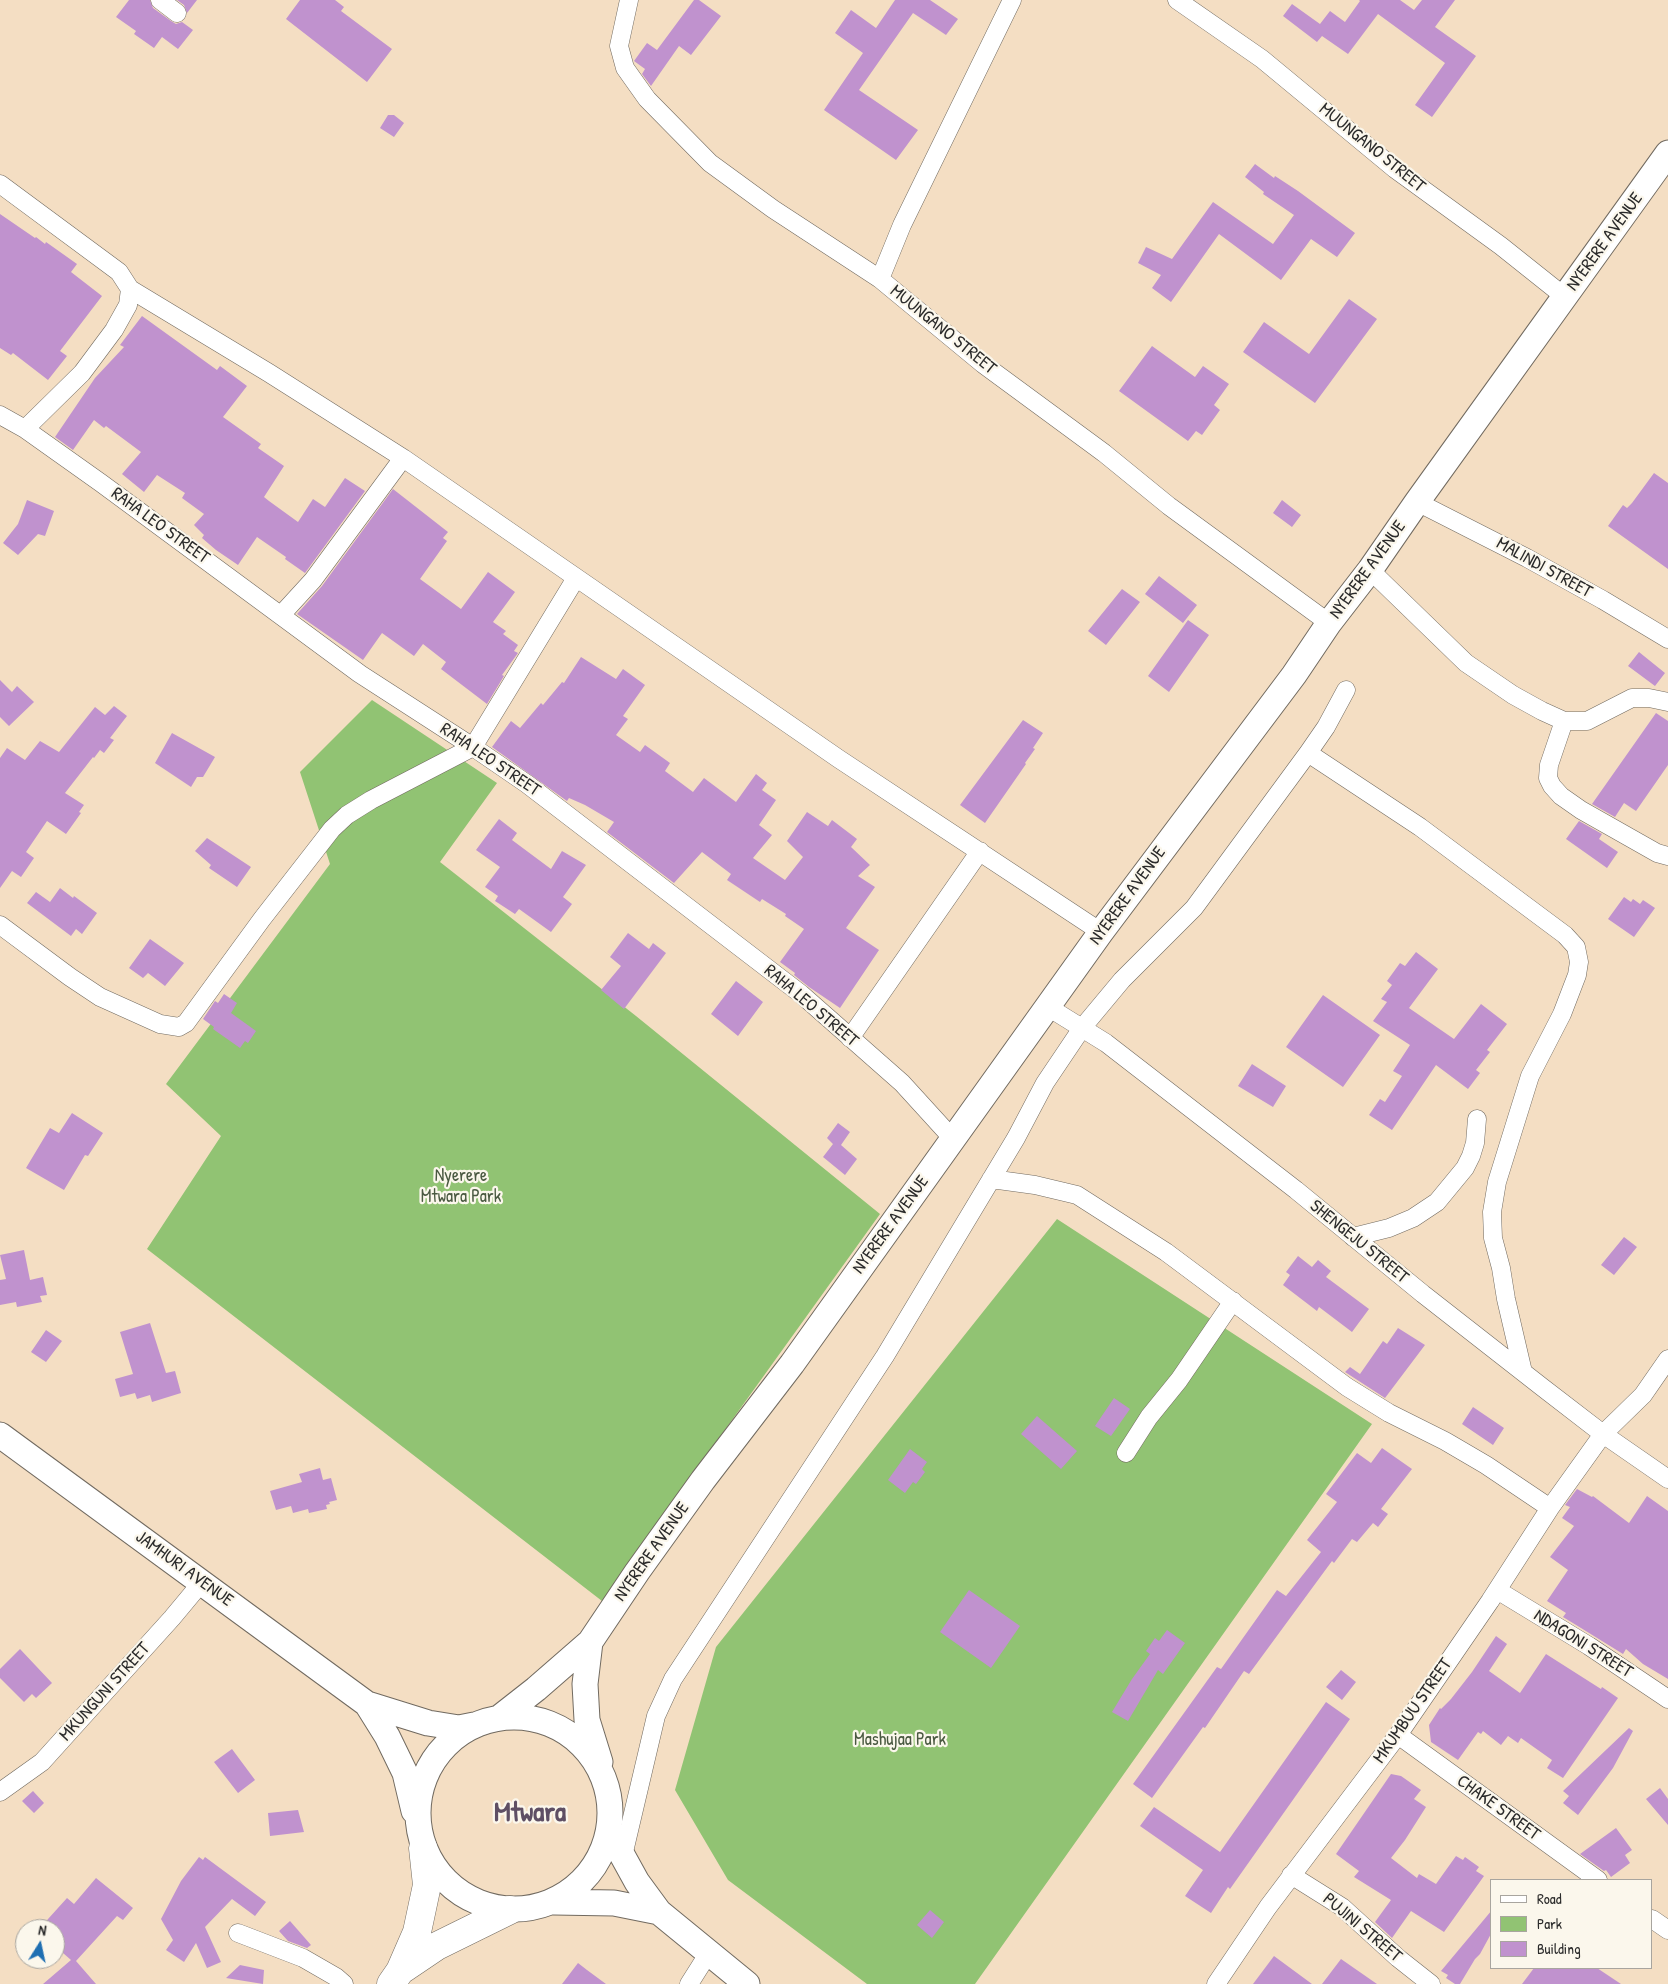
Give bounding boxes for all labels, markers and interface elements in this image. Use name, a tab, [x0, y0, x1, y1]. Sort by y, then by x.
street label: MUUNGANO STREET	[1315, 99, 1429, 197]
street label: NYERERE AVENUE	[1562, 189, 1648, 295]
street label: MUUNGANO STREET	[886, 281, 1000, 379]
street label: RAHA LEO STREET	[107, 483, 213, 569]
street label: NYERERE AVENUE	[1325, 517, 1411, 623]
street label: MALINDI STREET	[1492, 533, 1596, 603]
street label: RAHA LEO STREET	[436, 719, 544, 801]
street label: NYERERE AVENUE	[1085, 843, 1171, 949]
street label: RAHA LEO STREET	[760, 960, 862, 1052]
park label: Nyerere Mtwara Park	[421, 1165, 501, 1208]
street label: NYERERE AVENUE	[848, 1172, 934, 1278]
street label: SHENGEJU STREET	[1305, 1196, 1413, 1288]
street label: NYERERE AVENUE	[610, 1498, 694, 1606]
street label: JAMHURI AVENUE	[131, 1526, 237, 1612]
street label: NDAGONI STREET	[1529, 1605, 1637, 1683]
street label: MKUNGUNI STREET	[55, 1638, 155, 1746]
street label: MKUMBUU STREET	[1369, 1654, 1457, 1768]
park label: Mashujaa Park	[854, 1729, 946, 1751]
street label: CHAKE STREET	[1452, 1771, 1544, 1845]
district label: Mtwara	[494, 1797, 566, 1831]
legend	[1490, 1879, 1653, 1969]
text: Road	[1537, 1888, 1562, 1909]
street label: PUJINI STREET	[1318, 1889, 1406, 1967]
text: Park	[1537, 1913, 1562, 1934]
north arrow	[15, 1919, 65, 1969]
text: N	[37, 1920, 48, 1940]
text: Building	[1537, 1938, 1581, 1959]

